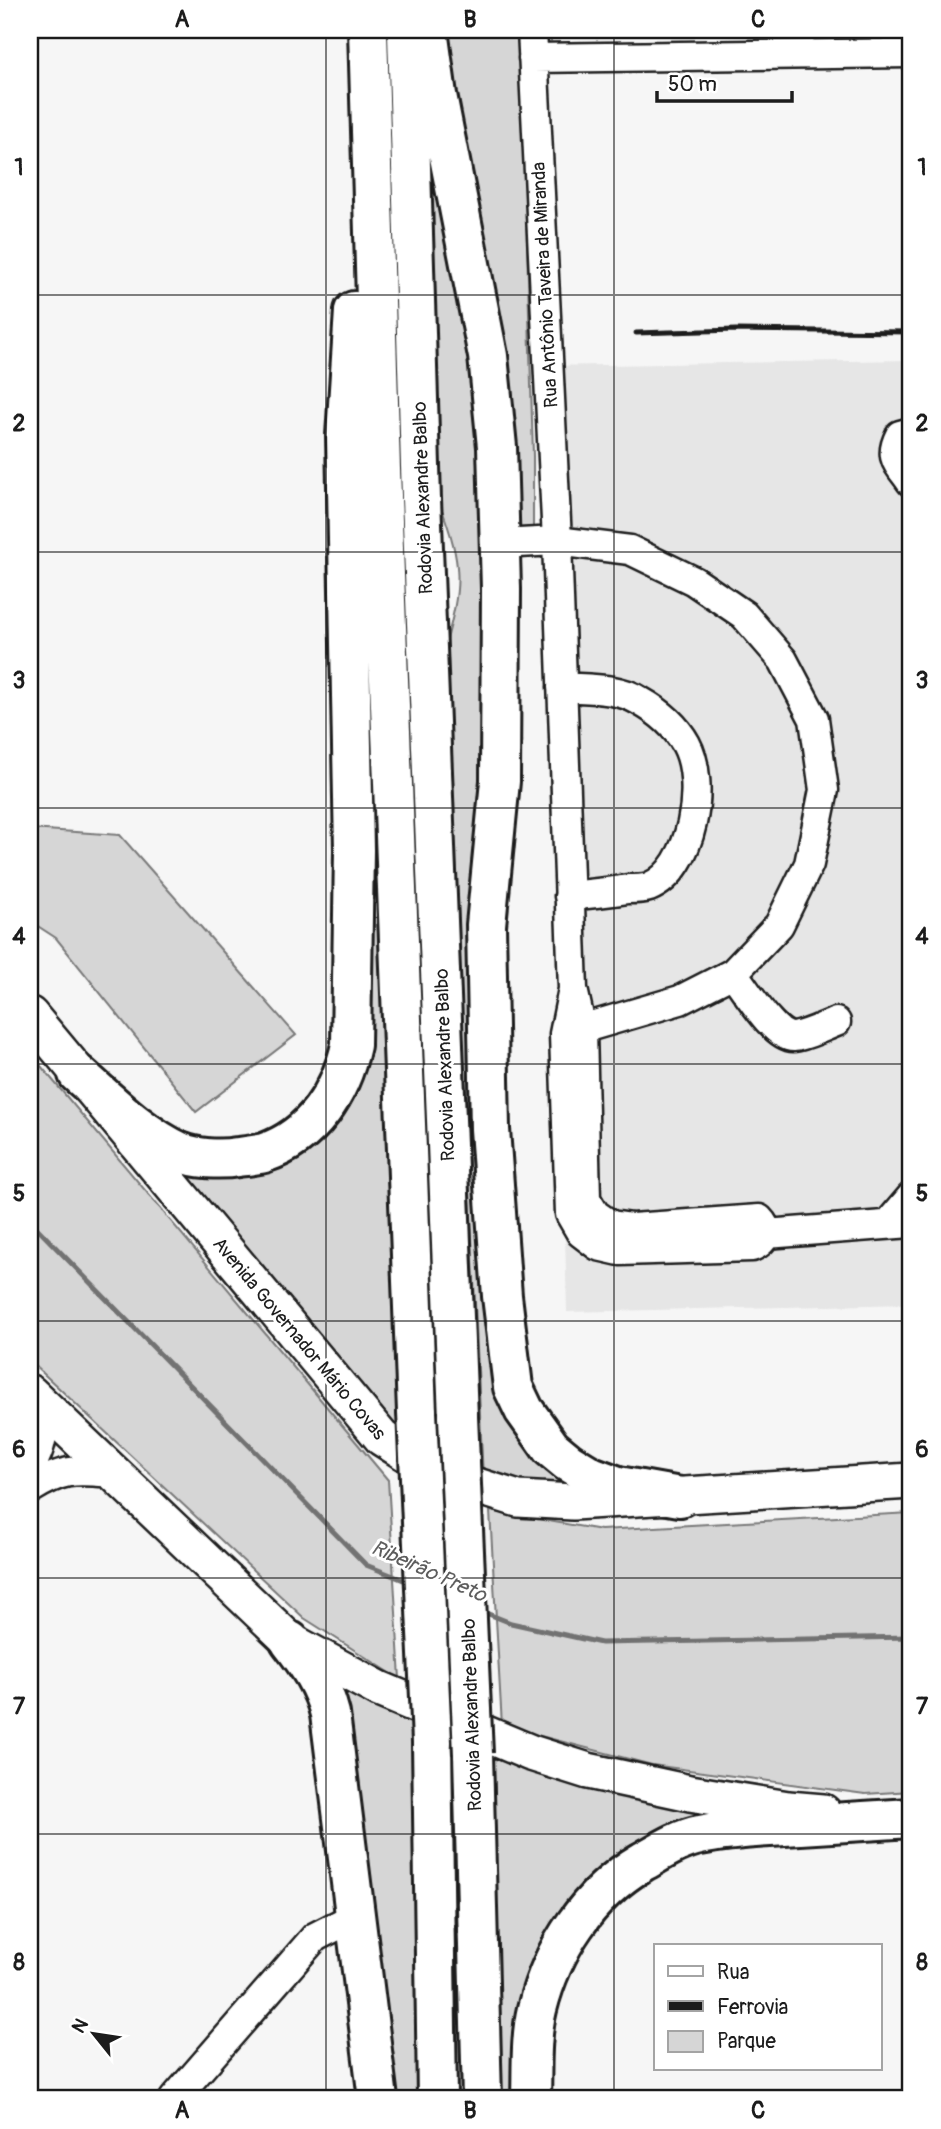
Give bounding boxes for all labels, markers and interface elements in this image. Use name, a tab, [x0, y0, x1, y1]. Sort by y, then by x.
text: A	[175, 5, 190, 34]
text: B	[463, 5, 477, 34]
text: C	[751, 5, 765, 34]
scale bar	[657, 60, 792, 104]
text: 50 m	[668, 71, 717, 98]
text: 1	[15, 153, 24, 182]
text: 1	[918, 153, 927, 182]
street label: Rua Antônio Taveira de Miranda	[527, 161, 563, 409]
street label: Rodovia Alexandre Balbo	[408, 401, 438, 595]
text: 2	[13, 409, 26, 438]
text: 2	[916, 409, 929, 438]
text: 3	[13, 666, 25, 695]
text: 3	[916, 666, 928, 695]
text: 4	[12, 922, 26, 951]
text: 4	[915, 922, 929, 951]
street label: Rodovia Alexandre Balbo	[430, 968, 460, 1162]
text: 5	[13, 1179, 25, 1208]
text: 5	[916, 1179, 928, 1208]
street label: Avenida Governador Mário Covas	[207, 1232, 391, 1445]
text: 6	[12, 1435, 26, 1464]
text: 6	[915, 1435, 929, 1464]
water label: Ribeirão Preto	[367, 1534, 492, 1609]
street label: Rodovia Alexandre Balbo	[457, 1618, 487, 1812]
text: 7	[13, 1692, 26, 1721]
text: 7	[916, 1692, 929, 1721]
legend	[654, 1944, 881, 2070]
text: 8	[13, 1948, 25, 1977]
text: 8	[916, 1948, 928, 1977]
text: Rua	[717, 1959, 750, 1986]
text: Ferrovia	[717, 1994, 788, 2021]
north arrow	[60, 2000, 130, 2070]
text: N	[67, 2014, 94, 2038]
text: Parque	[717, 2028, 776, 2055]
text: A	[175, 2096, 190, 2125]
text: B	[463, 2096, 477, 2125]
text: C	[751, 2096, 765, 2125]

